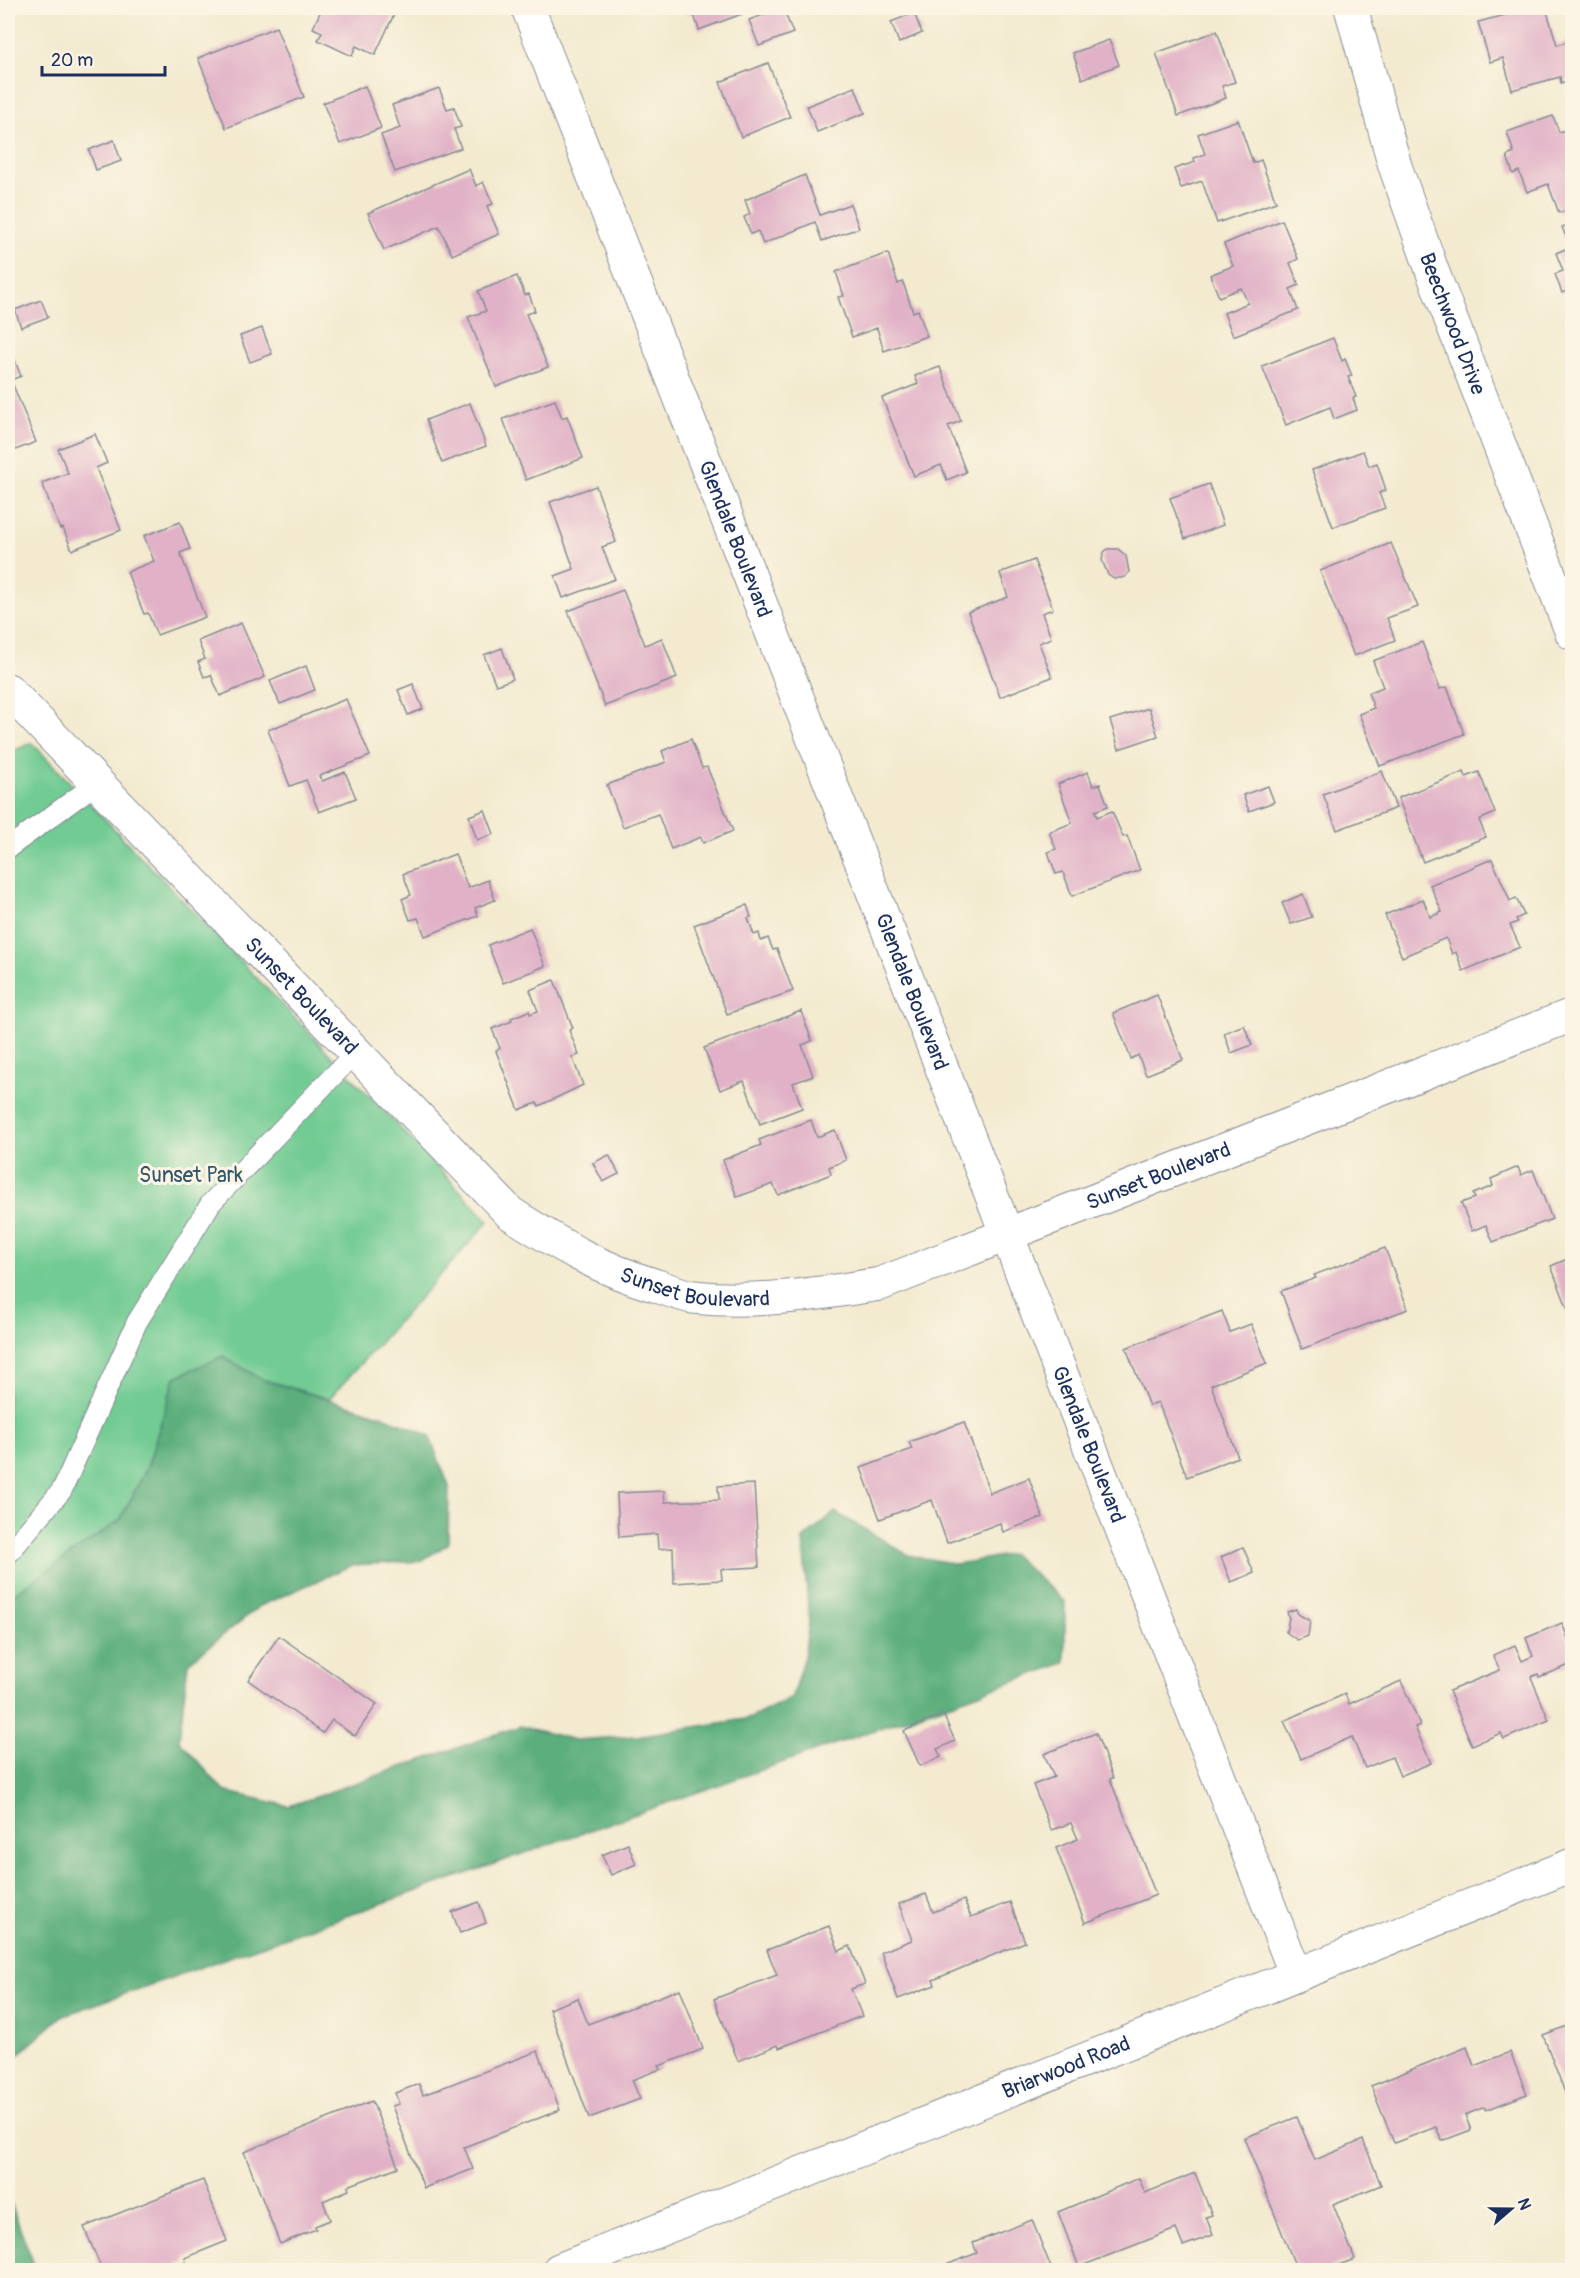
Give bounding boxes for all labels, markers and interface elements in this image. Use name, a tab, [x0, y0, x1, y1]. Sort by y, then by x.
scale bar	[42, 39, 165, 77]
text: 20 m	[51, 49, 93, 72]
street label: Beechwood Drive	[1413, 249, 1492, 399]
street label: Glendale Boulevard	[692, 457, 778, 621]
street label: Glendale Boulevard	[869, 910, 954, 1074]
street label: Sunset Boulevard	[239, 932, 364, 1061]
street label: Sunset Boulevard	[1082, 1136, 1235, 1217]
park label: Sunset Park	[139, 1162, 243, 1189]
street label: Sunset Boulevard	[616, 1261, 771, 1313]
street label: Glendale Boulevard	[1046, 1362, 1131, 1527]
street label: Briarwood Road	[998, 2030, 1134, 2105]
north arrow	[1481, 2179, 1541, 2239]
text: N	[1513, 2196, 1535, 2213]

